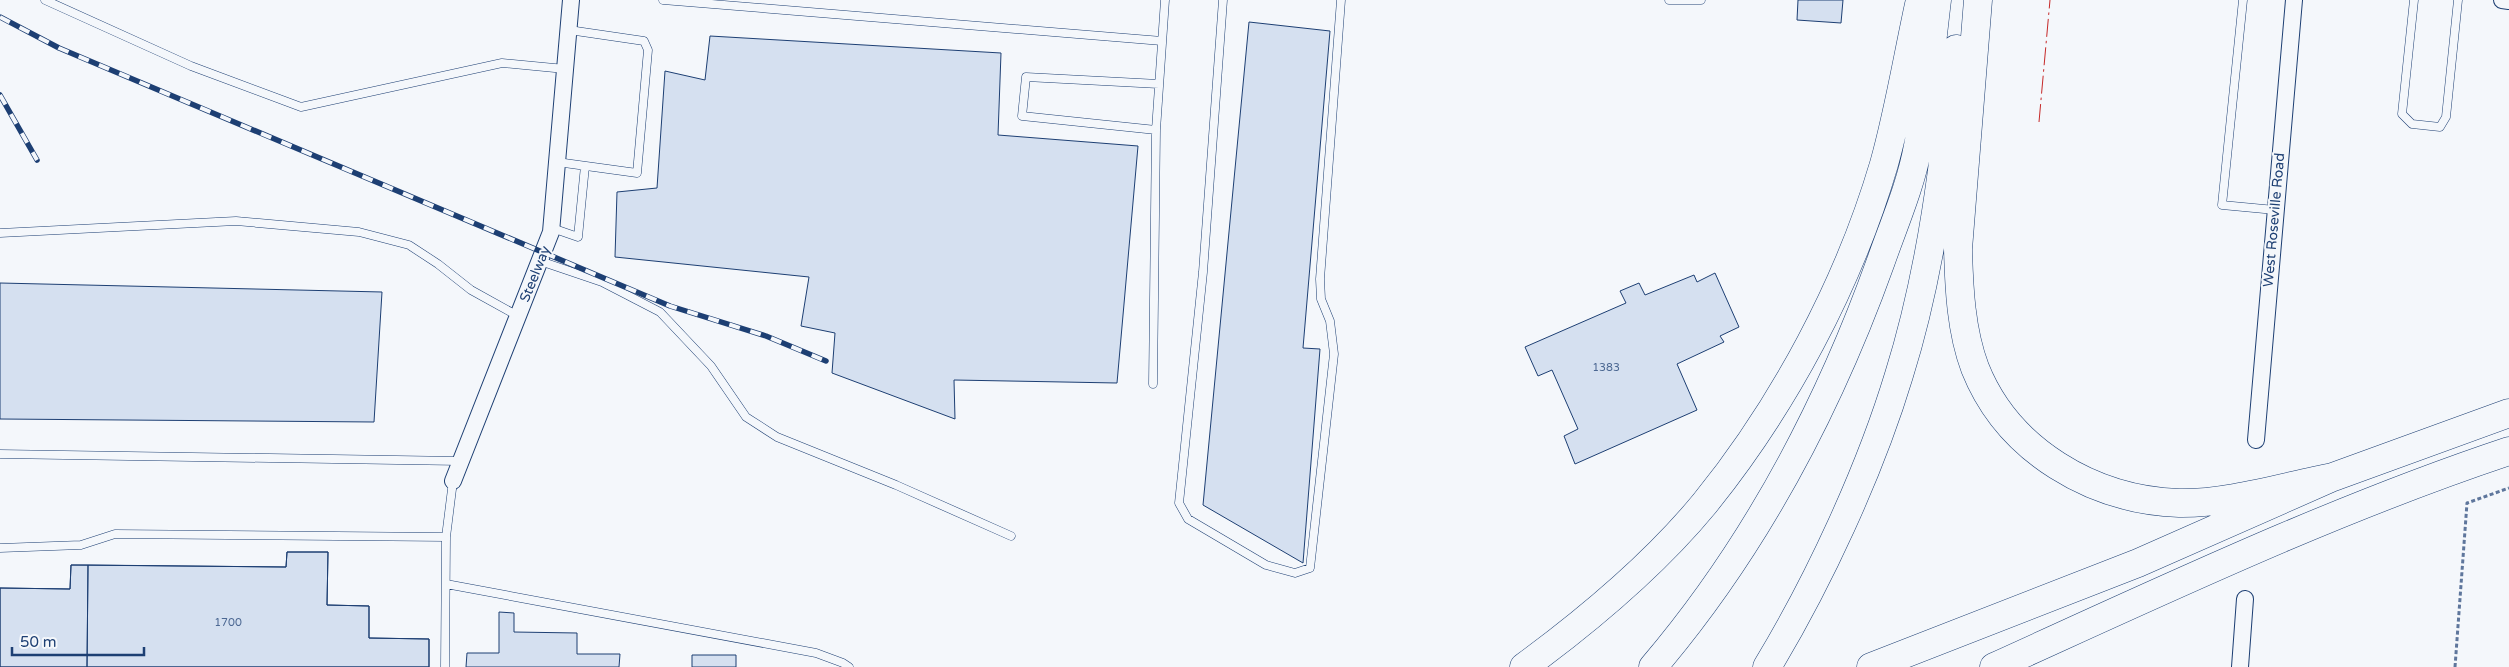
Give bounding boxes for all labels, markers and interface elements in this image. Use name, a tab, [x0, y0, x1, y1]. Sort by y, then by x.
street label: West Roseville Road	[2260, 152, 2288, 288]
street label: Steelway	[516, 243, 554, 305]
house number: 1383	[1592, 361, 1620, 374]
house number: 1700	[214, 616, 242, 629]
scale bar	[12, 624, 145, 656]
text: 50 m	[20, 633, 57, 651]

